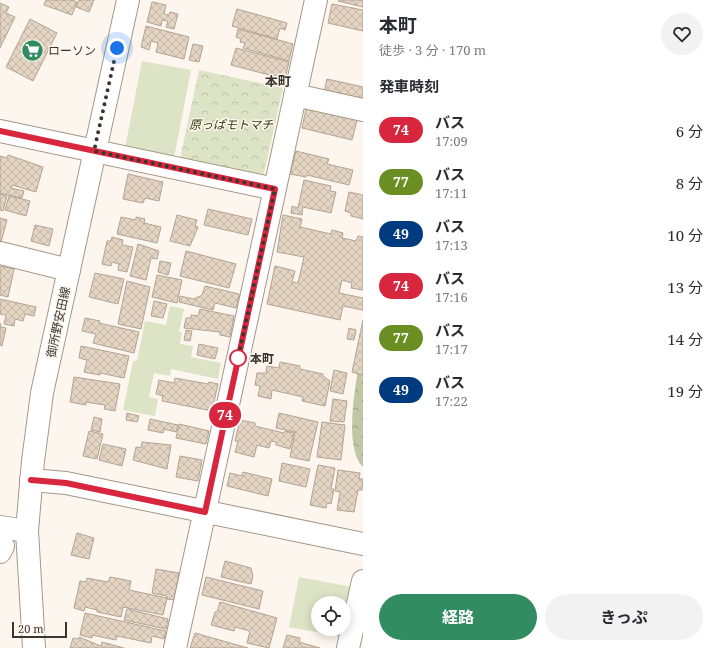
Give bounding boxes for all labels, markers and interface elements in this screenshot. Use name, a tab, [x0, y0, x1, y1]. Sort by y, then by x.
text: 本町	[379, 12, 417, 38]
button: heart	[661, 13, 703, 55]
supermarket icon: ローソン	[19, 37, 45, 63]
your location	[107, 38, 127, 58]
text: 徒歩 · 3 分 · 170 m	[379, 41, 486, 59]
place label: ローソン	[48, 42, 96, 59]
district label: 本町	[265, 72, 291, 90]
text: 発車時刻	[379, 76, 439, 96]
text: バス	[435, 112, 465, 132]
park label: 原っぱモトマチ	[189, 116, 274, 133]
text: 74	[393, 120, 409, 139]
text: 6 分	[676, 121, 703, 141]
text: 17:09	[435, 132, 468, 150]
text: バス	[435, 164, 465, 184]
text: 77	[393, 172, 409, 191]
text: 8 分	[676, 173, 703, 193]
text: 17:11	[435, 184, 468, 202]
text: バス	[435, 216, 465, 236]
text: 49	[393, 224, 409, 243]
text: 10 分	[667, 225, 703, 245]
text: 17:13	[435, 236, 468, 254]
text: バス	[435, 268, 465, 288]
text: 74	[393, 276, 409, 295]
text: 13 分	[667, 277, 703, 297]
street label: 御所野安田線	[42, 285, 74, 359]
text: 17:16	[435, 288, 468, 306]
text: バス	[435, 320, 465, 340]
text: 77	[393, 328, 409, 347]
text: 14 分	[667, 329, 703, 349]
text: 17:17	[435, 340, 468, 358]
marker: 本町	[229, 349, 247, 367]
place label: 本町	[250, 350, 274, 367]
text: バス	[435, 372, 465, 392]
text: 49	[393, 380, 409, 399]
text: 19 分	[667, 381, 703, 401]
text: 17:22	[435, 392, 468, 410]
line badge: 74	[207, 402, 243, 428]
text: 74	[217, 405, 233, 424]
button: 経路	[379, 594, 537, 640]
button: きっぷ	[545, 594, 703, 640]
map controls	[311, 596, 351, 636]
button: locate	[311, 596, 351, 636]
scale bar	[12, 620, 67, 639]
text: 20 m	[18, 621, 44, 636]

